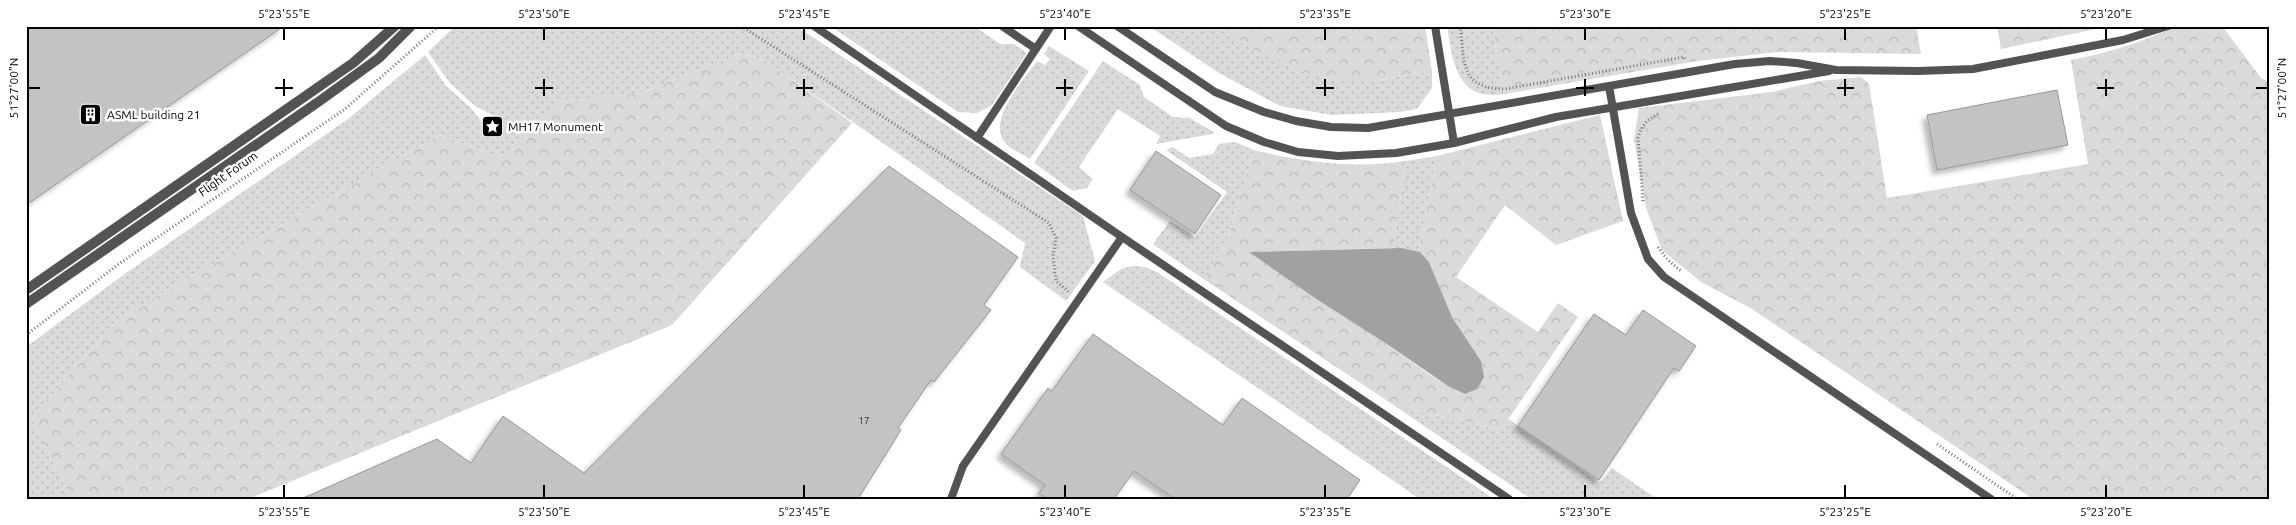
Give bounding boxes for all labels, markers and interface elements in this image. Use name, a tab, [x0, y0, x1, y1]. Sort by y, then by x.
text: 5°23'55"E	[258, 7, 310, 20]
text: 5°23'50"E	[518, 7, 570, 20]
text: 5°23'45"E	[778, 7, 830, 20]
text: 5°23'40"E	[1039, 7, 1091, 20]
text: 5°23'35"E	[1299, 7, 1351, 20]
text: 5°23'30"E	[1559, 7, 1611, 20]
text: 5°23'25"E	[1819, 7, 1871, 20]
text: 5°23'20"E	[2080, 7, 2132, 20]
text: 51°27'00"N	[7, 58, 20, 118]
text: 51°27'00"N	[2275, 58, 2288, 118]
building icon: ASML building 21	[79, 103, 103, 127]
place label: ASML building 21	[107, 108, 200, 121]
place icon: MH17 Monument	[480, 115, 504, 139]
place label: MH17 Monument	[508, 120, 603, 133]
street label: Flight Forum	[196, 149, 260, 199]
house number: 17	[858, 415, 870, 426]
text: 5°23'55"E	[258, 505, 310, 518]
text: 5°23'50"E	[518, 505, 570, 518]
text: 5°23'45"E	[778, 505, 830, 518]
text: 5°23'40"E	[1039, 505, 1091, 518]
text: 5°23'35"E	[1299, 505, 1351, 518]
text: 5°23'30"E	[1559, 505, 1611, 518]
text: 5°23'25"E	[1819, 505, 1871, 518]
text: 5°23'20"E	[2080, 505, 2132, 518]

